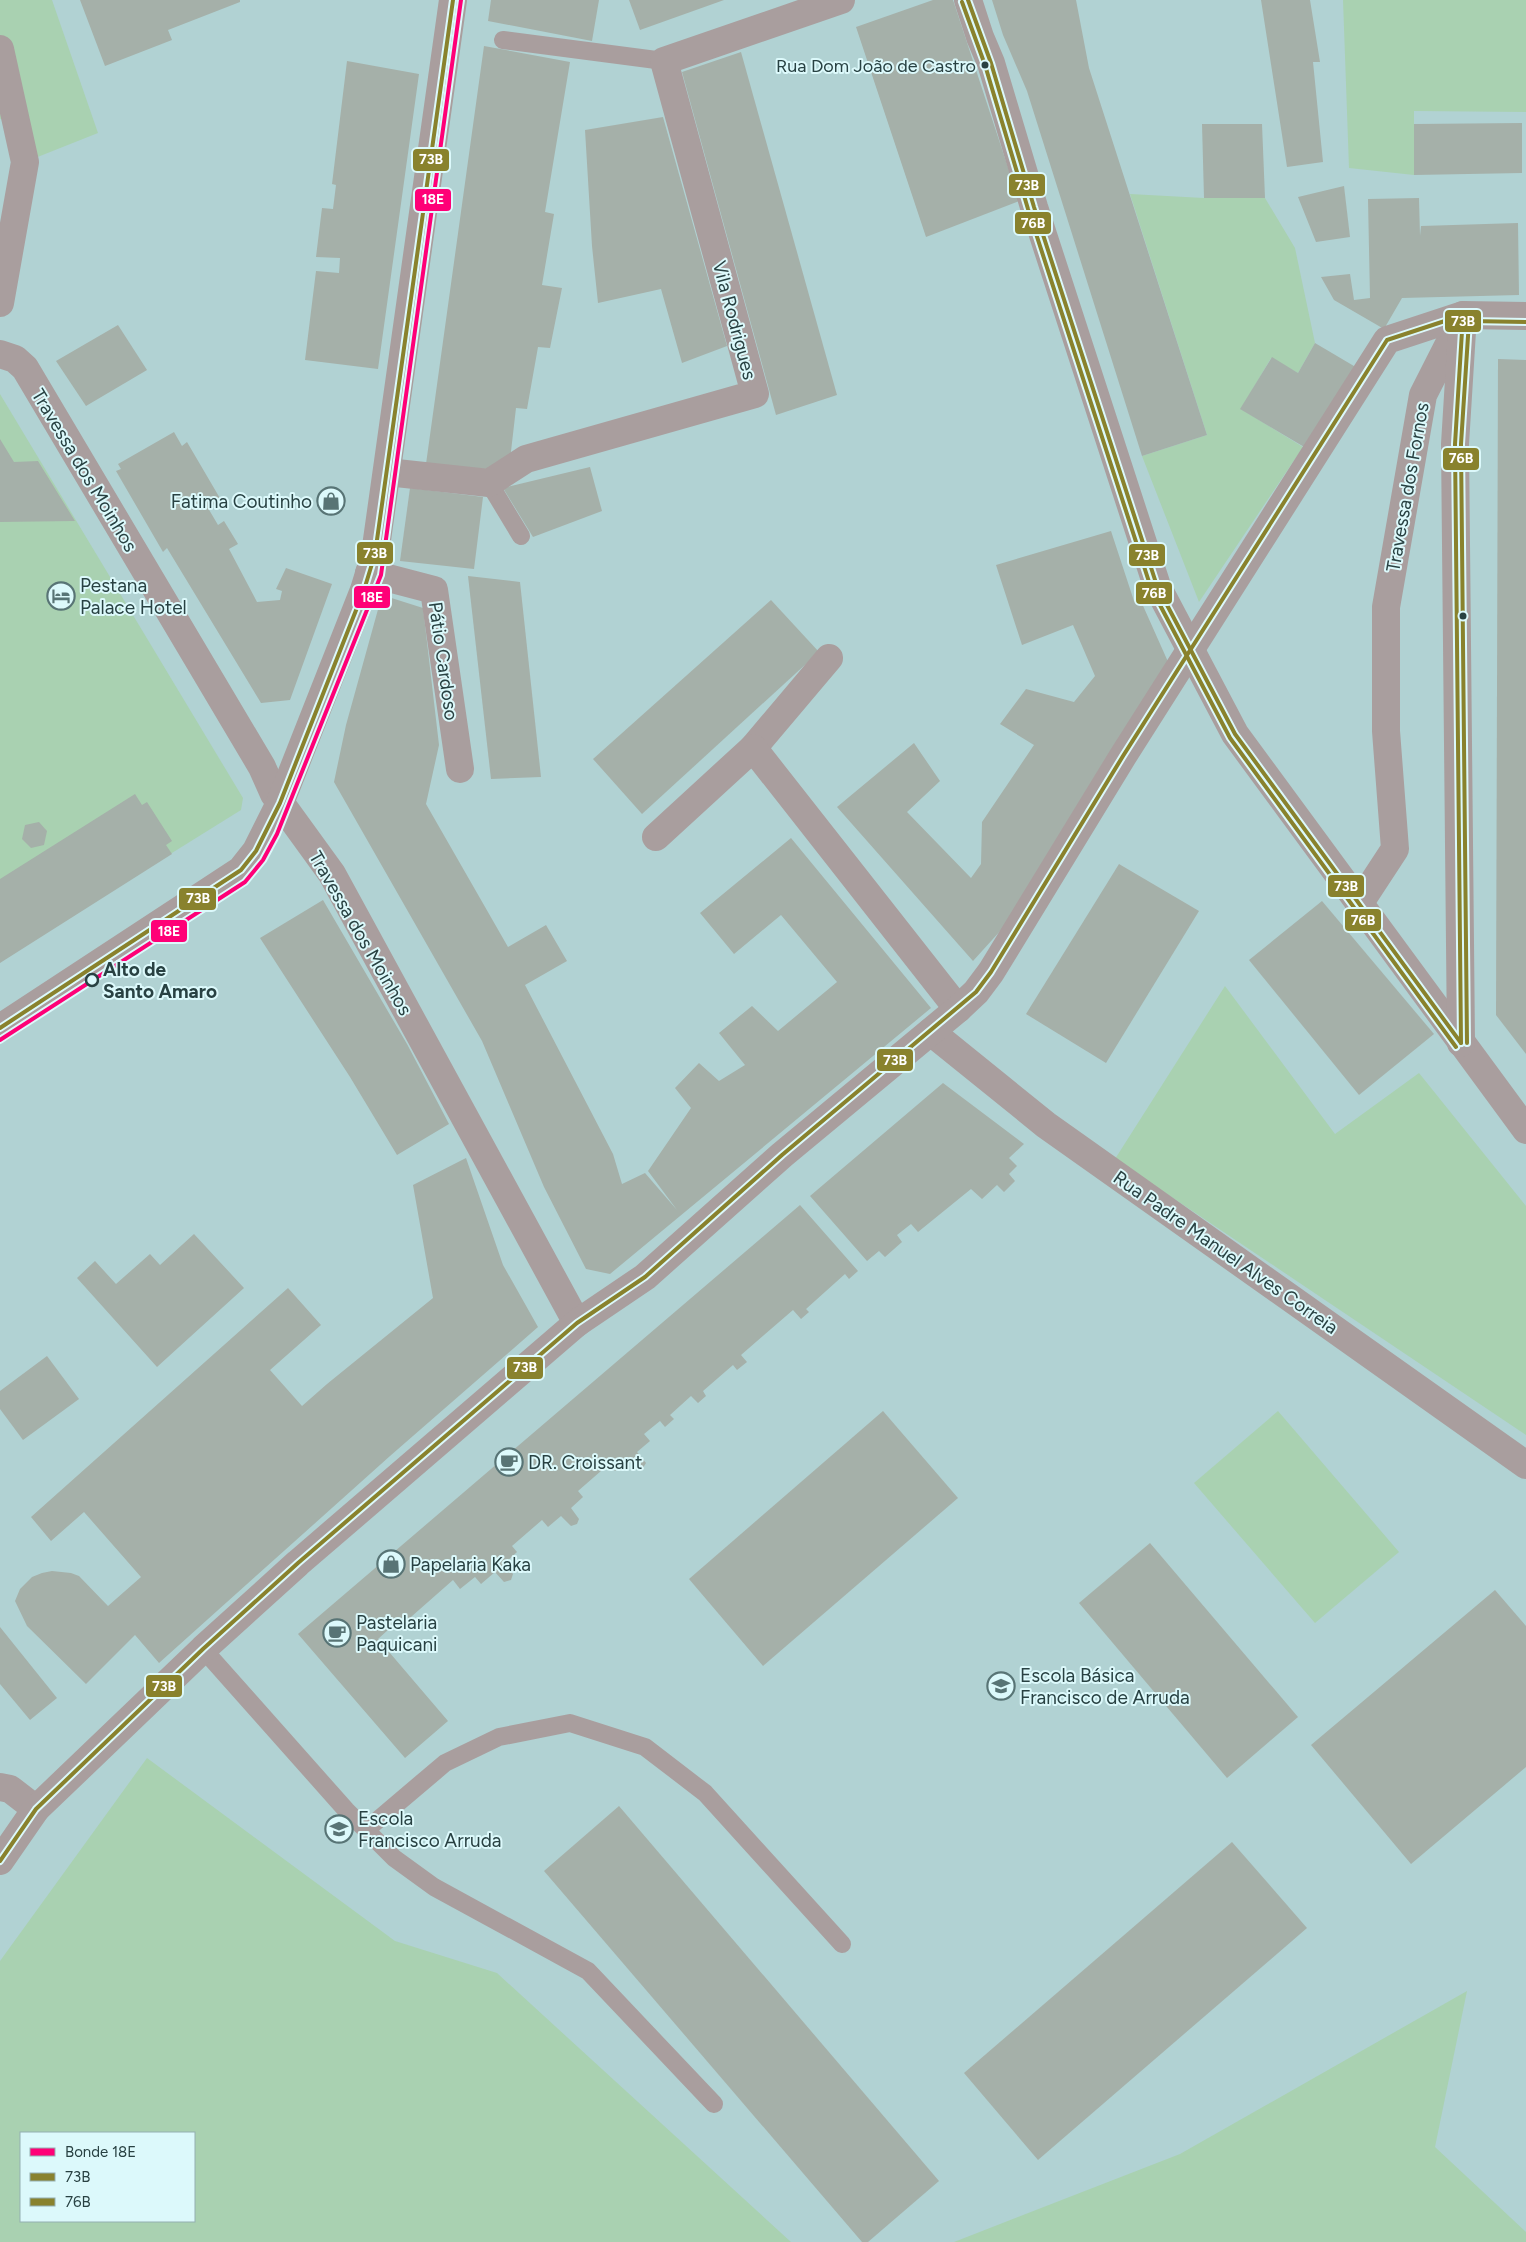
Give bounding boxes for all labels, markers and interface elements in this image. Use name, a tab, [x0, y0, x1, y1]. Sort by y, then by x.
place label: Rua Dom João de Castro	[776, 55, 976, 77]
marker: Rua Dom João de Castro	[980, 60, 990, 70]
line badge: 73B	[412, 148, 450, 172]
text: 73B	[419, 151, 443, 168]
line badge: 73B	[1008, 173, 1046, 197]
text: 73B	[1015, 177, 1039, 194]
line badge: 18E	[414, 188, 452, 212]
text: 18E	[422, 191, 444, 208]
line badge: 76B	[1014, 211, 1052, 235]
text: 76B	[1021, 215, 1046, 232]
street label: Vila Rodrigues	[708, 258, 761, 382]
line badge: 73B	[1444, 309, 1482, 333]
text: 73B	[1451, 313, 1475, 330]
street label: Travessa dos Moinhos	[27, 385, 142, 556]
street label: Travessa dos Fornos	[1381, 400, 1434, 574]
line badge: 76B	[1442, 447, 1480, 471]
text: 76B	[1449, 450, 1474, 467]
shop icon: Fatima Coutinho	[316, 486, 346, 516]
place label: Fatima Coutinho	[171, 490, 312, 513]
line badge: 73B	[356, 541, 394, 565]
line badge: 73B	[1128, 543, 1166, 567]
text: 73B	[363, 545, 387, 562]
text: 73B	[1135, 547, 1159, 564]
place label: Pestana Palace Hotel	[80, 574, 187, 619]
hotel icon: Pestana Palace Hotel	[46, 581, 76, 611]
line badge: 76B	[1135, 581, 1173, 605]
line badge: 18E	[353, 585, 391, 609]
text: 76B	[1142, 585, 1167, 602]
text: 18E	[361, 589, 383, 606]
street label: Pátio Cardoso	[424, 600, 463, 722]
unlabelled marker	[1458, 611, 1468, 621]
street label: Travessa dos Moinhos	[304, 847, 417, 1020]
line badge: 73B	[1327, 874, 1365, 898]
text: 73B	[1334, 878, 1358, 895]
line badge: 73B	[178, 887, 217, 911]
text: 73B	[186, 890, 210, 907]
line badge: 76B	[1344, 908, 1382, 932]
text: 76B	[1351, 912, 1376, 929]
line badge: 18E	[150, 919, 188, 943]
text: 18E	[158, 923, 180, 940]
place label: Alto de Santo Amaro	[103, 958, 217, 1003]
marker: Alto de Santo Amaro	[85, 973, 99, 987]
line badge: 73B	[876, 1048, 914, 1072]
text: 73B	[883, 1052, 907, 1069]
street label: Rua Padre Manuel Alves Correia	[1109, 1166, 1342, 1339]
line badge: 73B	[506, 1356, 544, 1380]
text: 73B	[513, 1359, 537, 1376]
cafe icon: DR. Croissant	[494, 1447, 524, 1477]
place label: DR. Croissant	[528, 1451, 642, 1474]
shop icon: Papelaria Kaka	[376, 1549, 406, 1579]
place label: Papelaria Kaka	[410, 1553, 531, 1576]
place label: Pastelaria Paquicani	[356, 1611, 437, 1656]
cafe icon: Pastelaria Paquicani	[322, 1618, 352, 1648]
place label: Escola Básica Francisco de Arruda	[1020, 1664, 1190, 1709]
school or university icon: Escola Básica Francisco de Arruda	[986, 1671, 1016, 1701]
line badge: 73B	[145, 1674, 183, 1698]
text: 73B	[152, 1678, 176, 1695]
place label: Escola Francisco Arruda	[358, 1807, 502, 1852]
school or university icon: Escola Francisco Arruda	[324, 1814, 354, 1844]
legend	[20, 2132, 195, 2222]
text: Bonde 18E	[65, 2143, 136, 2161]
text: 73B	[65, 2168, 90, 2186]
text: 76B	[65, 2193, 91, 2211]

